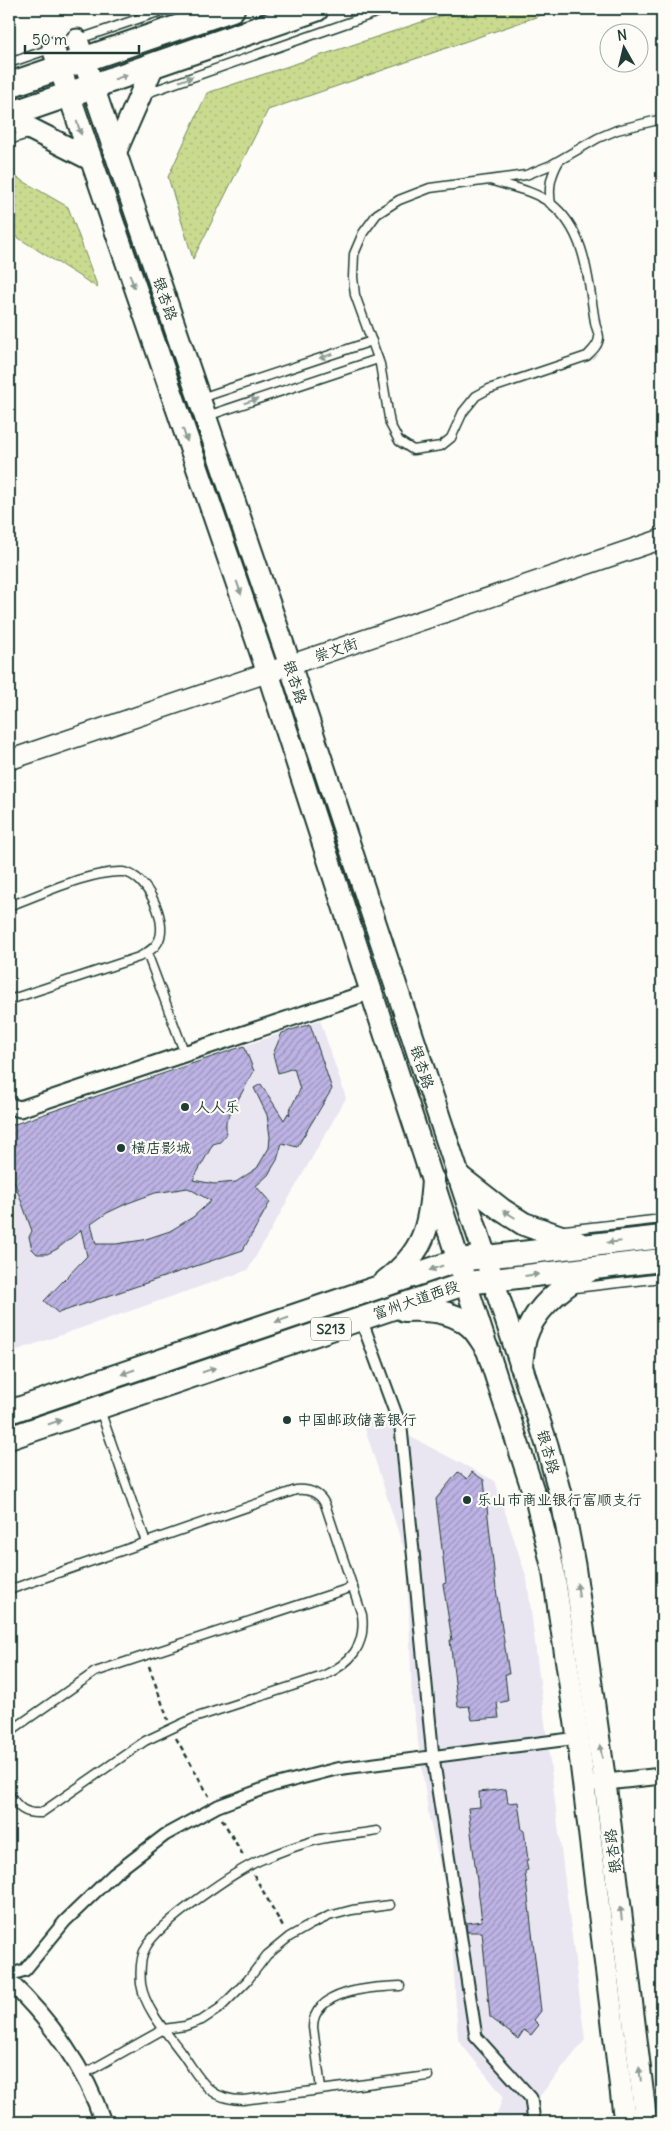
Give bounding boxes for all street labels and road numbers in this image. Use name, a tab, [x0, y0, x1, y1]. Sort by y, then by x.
street label: 银杏路	[149, 274, 182, 323]
street label: 崇文街	[311, 633, 360, 666]
street label: 银杏路	[279, 658, 311, 706]
street label: 银杏路	[406, 1043, 438, 1091]
street label: 富州大道西段	[370, 1276, 461, 1323]
road number: S213	[311, 1318, 351, 1340]
street label: 银杏路	[533, 1428, 564, 1476]
street label: 银杏路	[600, 1828, 625, 1875]

